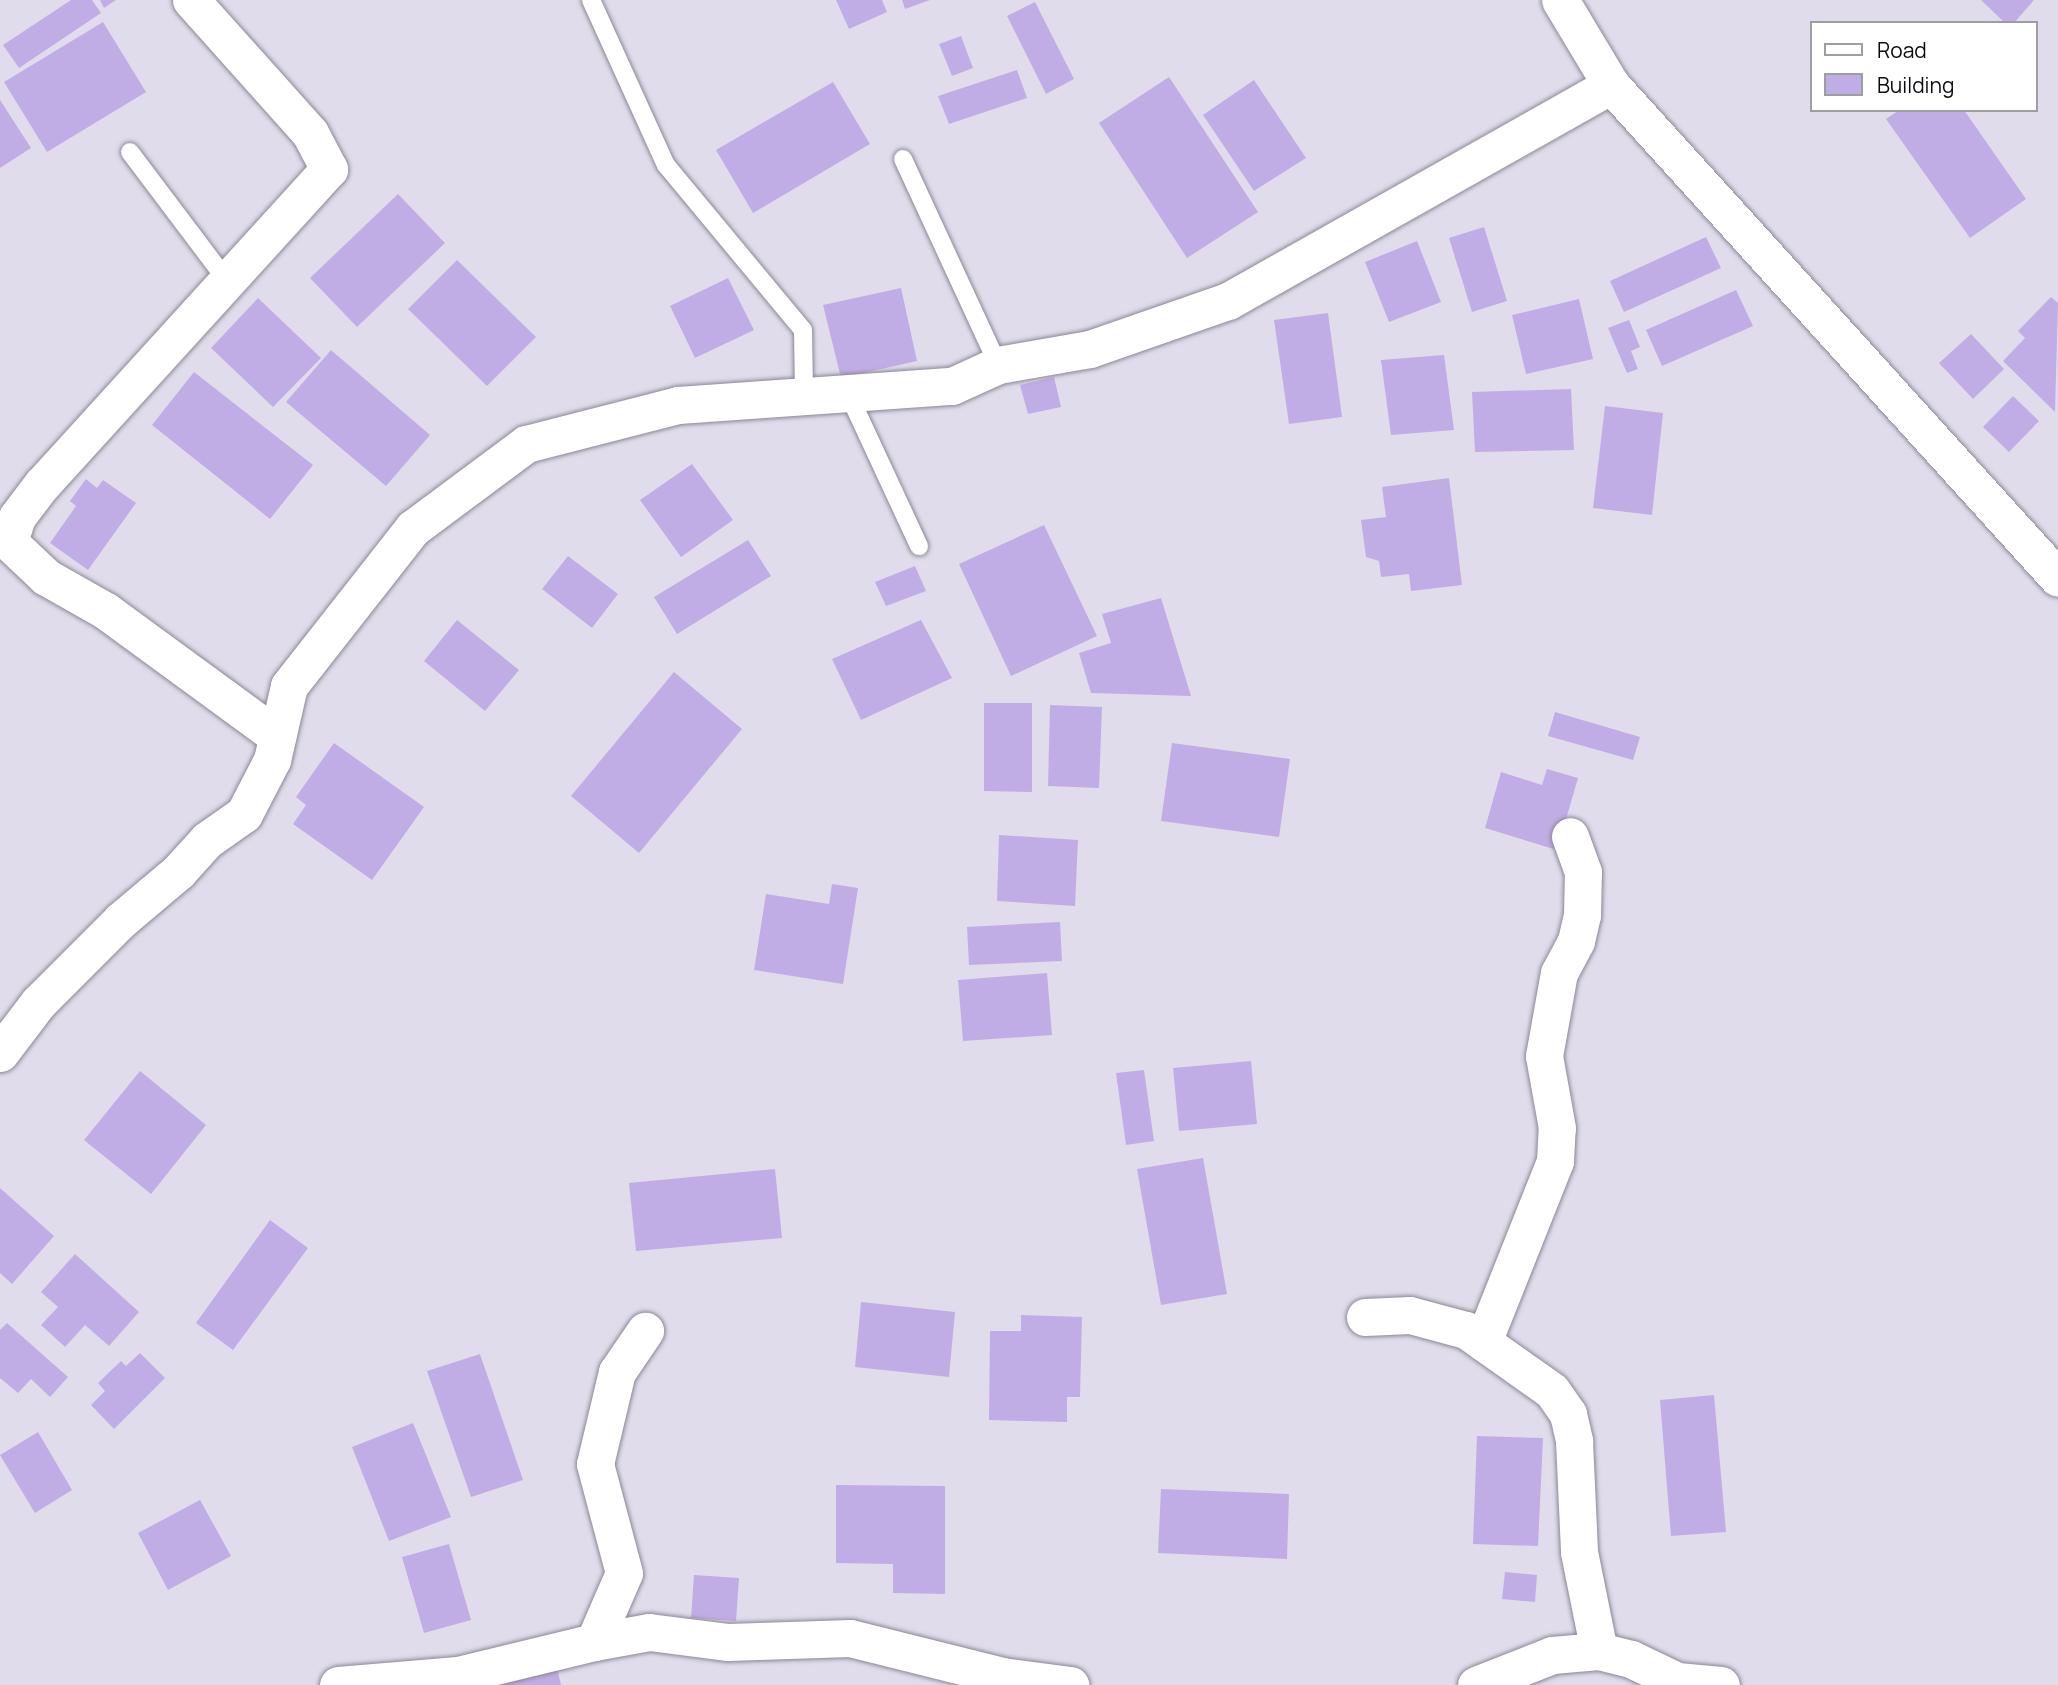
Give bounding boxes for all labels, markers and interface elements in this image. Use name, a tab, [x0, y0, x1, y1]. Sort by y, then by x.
legend	[1810, 21, 2037, 112]
text: Road	[1877, 36, 1927, 64]
text: Building	[1877, 71, 1954, 99]

